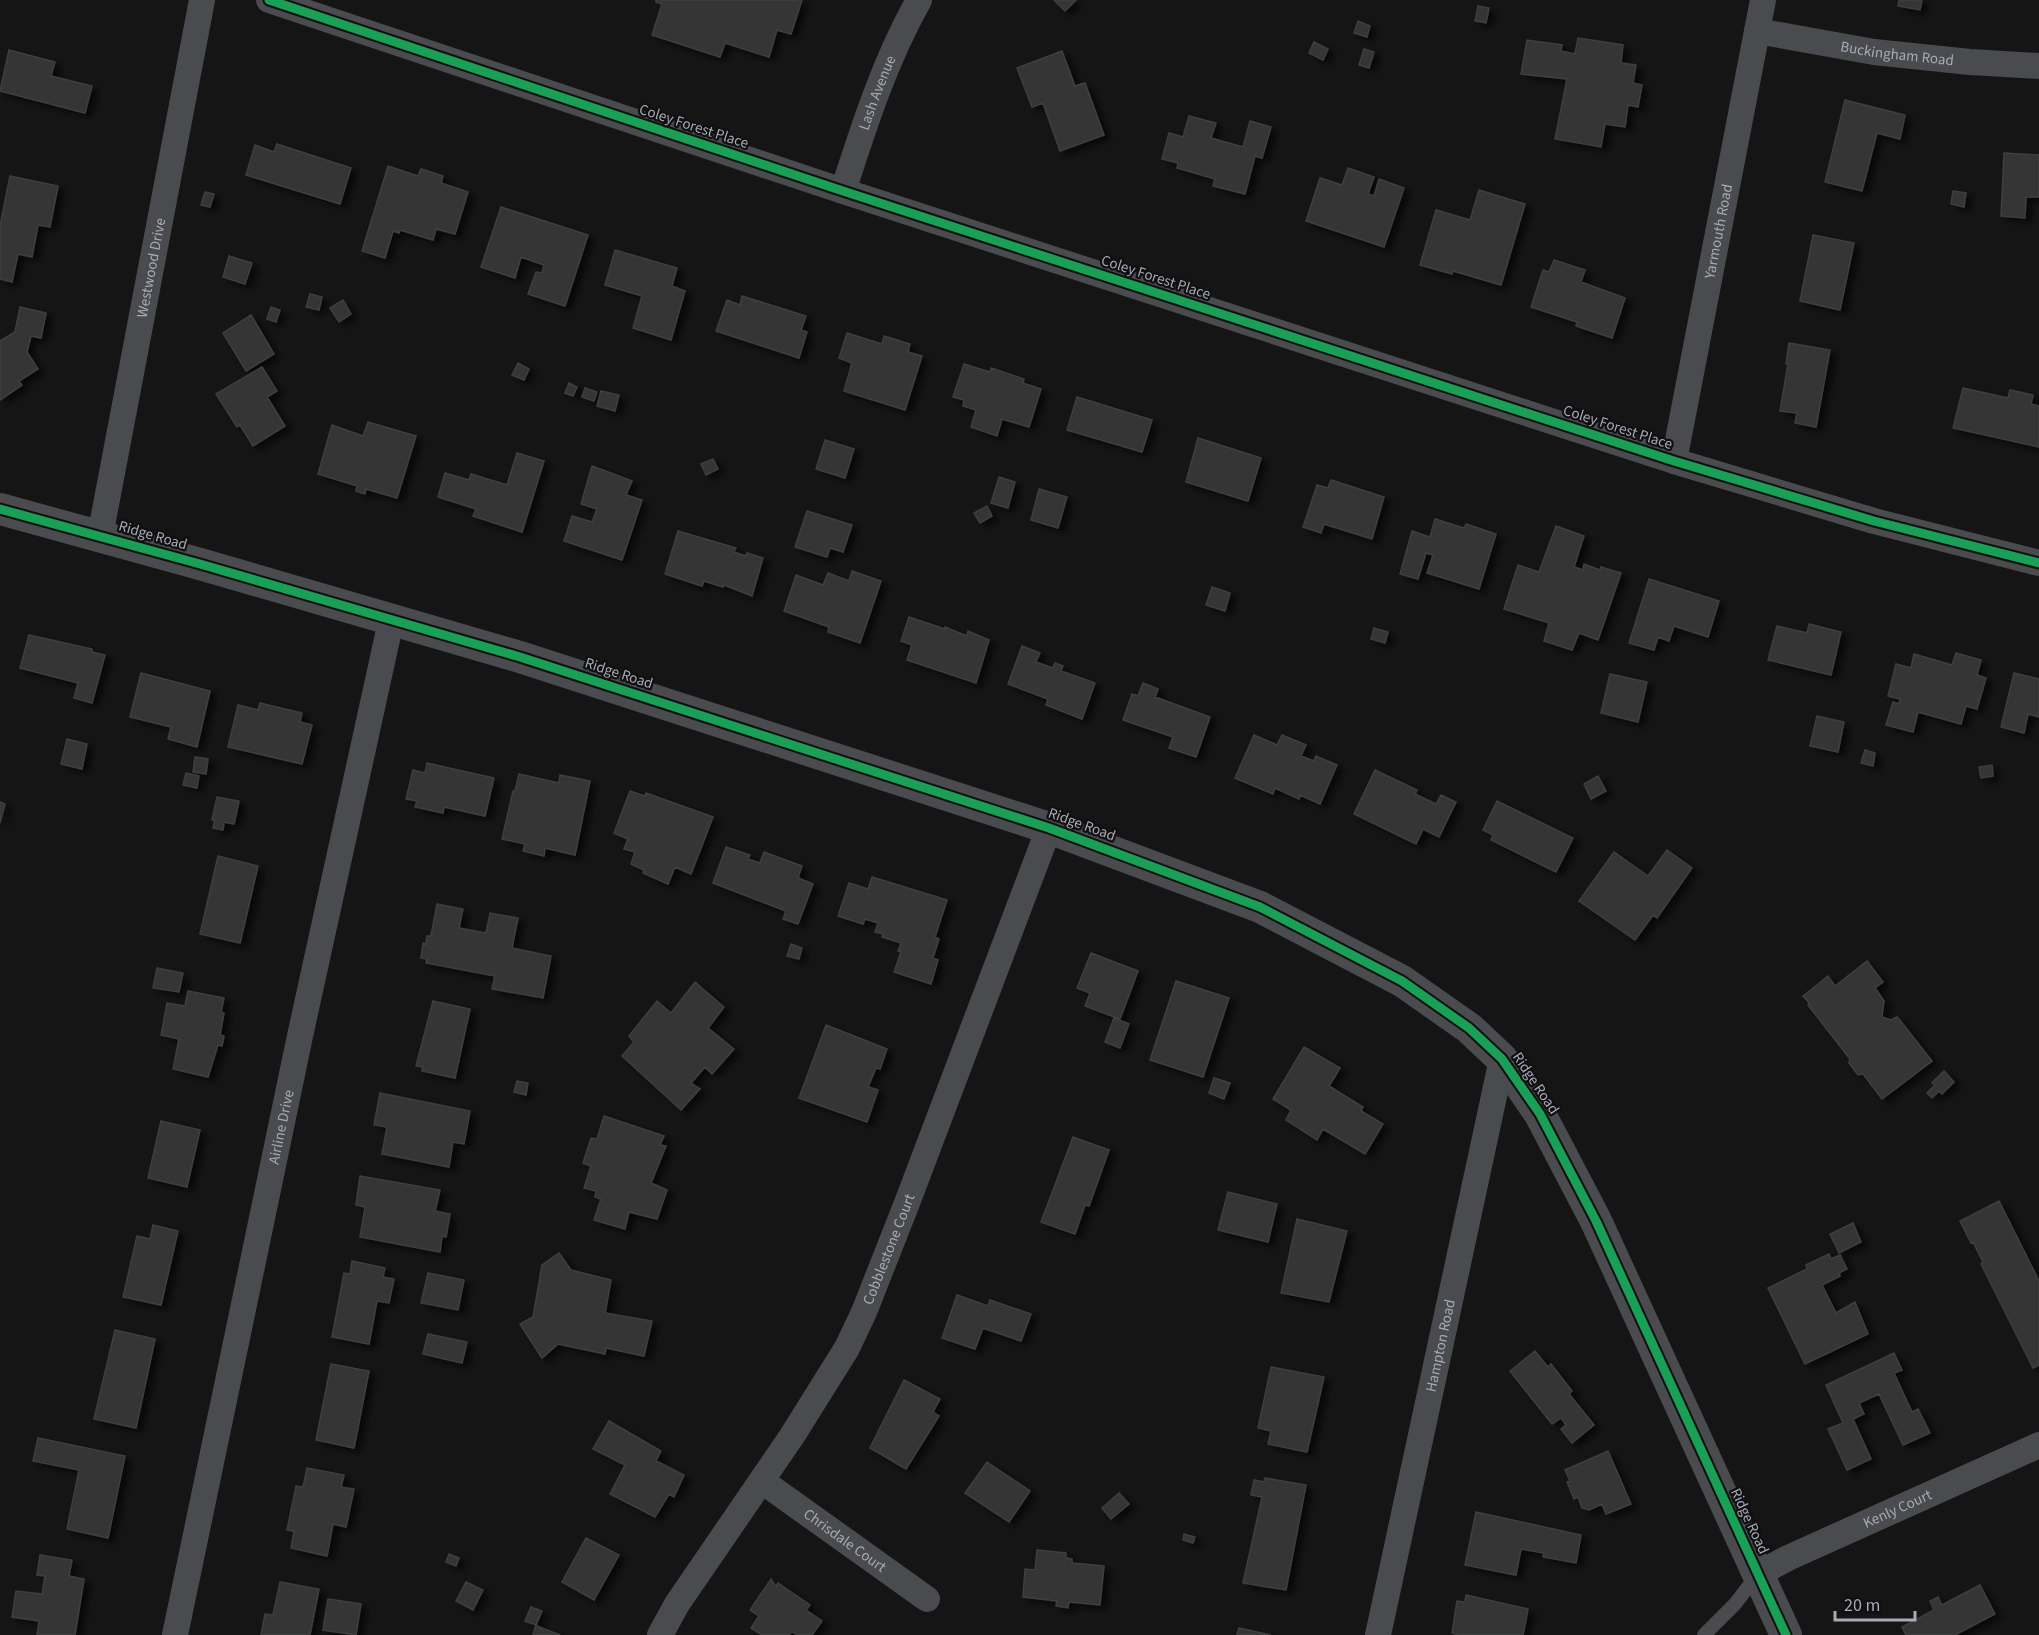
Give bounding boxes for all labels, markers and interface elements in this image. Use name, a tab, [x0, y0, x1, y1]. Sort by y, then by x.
street label: Buckingham Road	[1839, 36, 1955, 71]
street label: Lash Avenue	[854, 52, 901, 133]
street label: Coley Forest Place	[636, 99, 751, 154]
street label: Yarmouth Road	[1699, 182, 1738, 282]
street label: Westwood Drive	[132, 216, 171, 320]
street label: Coley Forest Place	[1098, 250, 1213, 305]
street label: Coley Forest Place	[1560, 400, 1675, 455]
street label: Ridge Road	[116, 516, 190, 555]
street label: Ridge Road	[582, 653, 656, 694]
street label: Ridge Road	[1045, 803, 1119, 846]
street label: Ridge Road	[1507, 1048, 1564, 1118]
street label: Airline Drive	[263, 1088, 300, 1166]
street label: Cobblestone Court	[858, 1191, 920, 1308]
street label: Hampton Road	[1421, 1297, 1461, 1394]
street label: Ridge Road	[1725, 1485, 1774, 1558]
street label: Kenly Court	[1860, 1485, 1935, 1534]
street label: Chrisdale Court	[799, 1504, 890, 1578]
scale bar	[1835, 1584, 1914, 1622]
text: 20 m	[1844, 1593, 1880, 1618]

